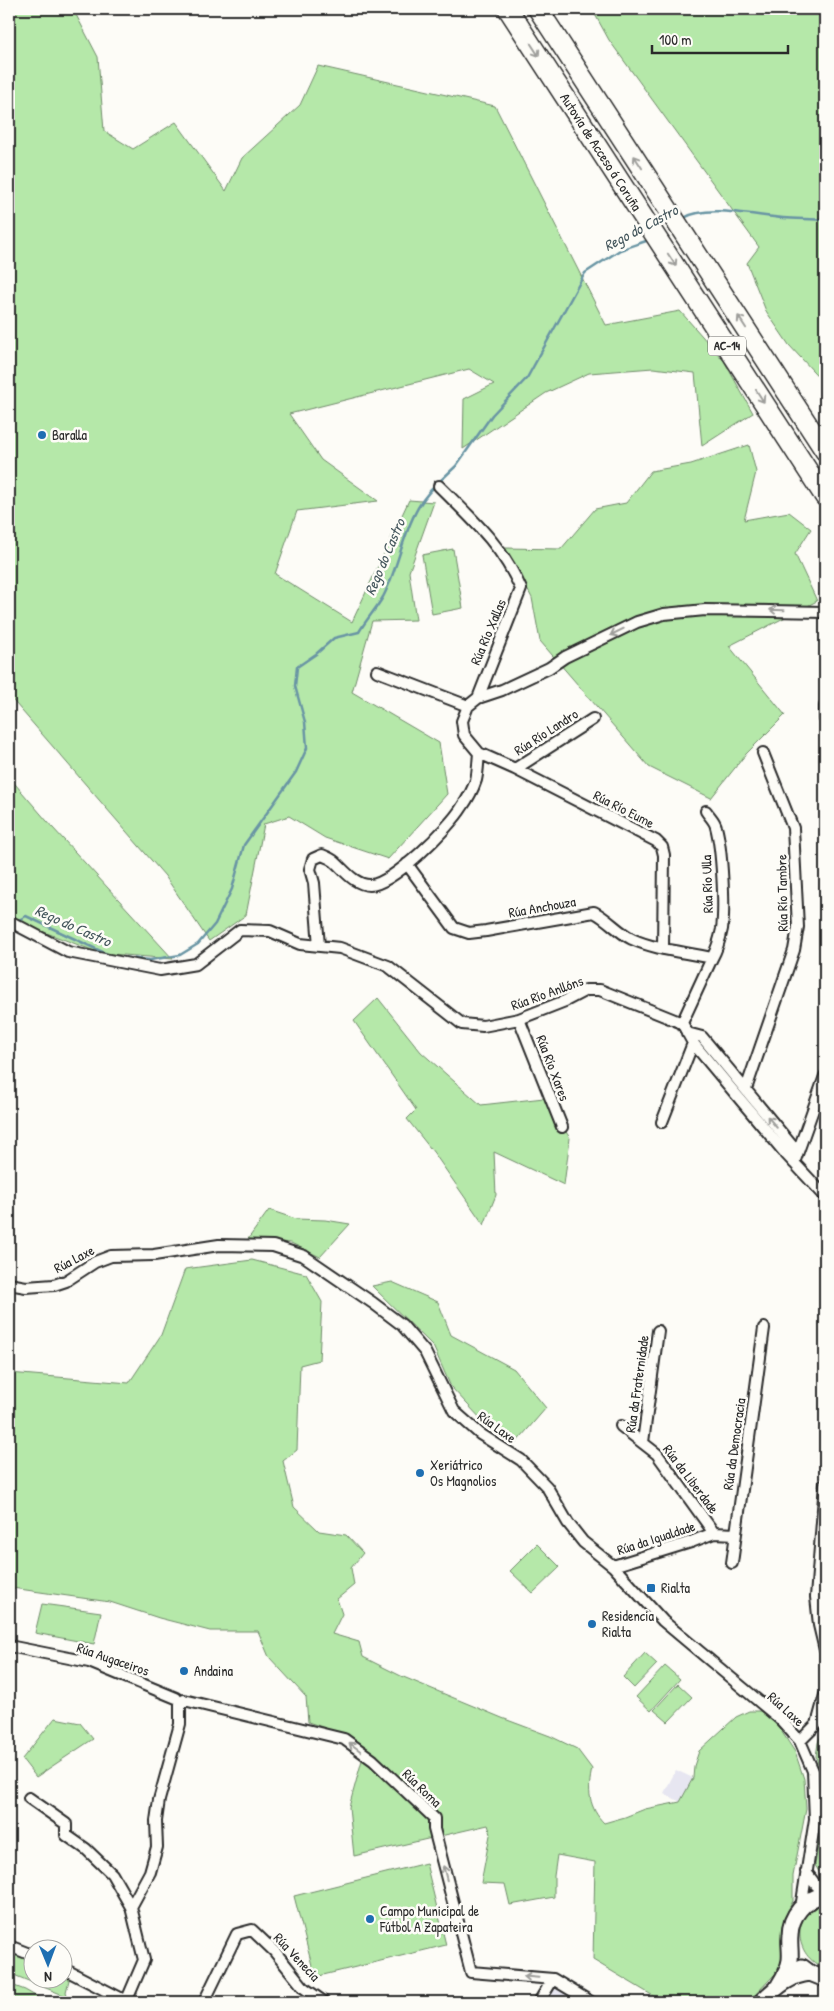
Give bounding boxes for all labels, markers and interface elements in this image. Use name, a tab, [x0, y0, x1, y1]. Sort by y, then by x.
scale bar	[652, 22, 788, 54]
text: 100 m	[659, 29, 692, 50]
one-way arrow	[530, 42, 540, 56]
street label: Autovía de Acceso á Coruña	[556, 89, 647, 215]
one-way arrow	[633, 155, 644, 169]
water label: Rego do Castro	[600, 199, 682, 256]
one-way arrow	[667, 253, 677, 267]
one-way arrow	[737, 316, 747, 330]
road number: AC-14	[708, 336, 746, 356]
one-way arrow	[755, 389, 765, 403]
place label: Baralla	[52, 425, 87, 444]
marker: Baralla	[36, 429, 48, 441]
water label: Rego do Castro	[359, 514, 410, 598]
street label: Rúa Río Xallas	[465, 596, 510, 668]
one-way arrow	[769, 606, 785, 615]
one-way arrow	[610, 627, 625, 637]
street label: Rúa Río Landro	[510, 704, 582, 759]
street label: Rúa Río Eume	[591, 785, 658, 832]
street label: Rúa Río Ulla	[696, 854, 717, 913]
street label: Rúa Río Tambre	[771, 854, 792, 932]
street label: Rúa Anchouza	[507, 891, 577, 922]
water label: Rego do Castro	[32, 899, 115, 952]
street label: Rúa Río Anllóns	[508, 971, 586, 1014]
street label: Rúa Río Xares	[532, 1032, 575, 1104]
one-way arrow	[767, 1116, 778, 1129]
street label: Rúa Laxe	[50, 1240, 98, 1277]
street label: Rúa da Fraternidade	[620, 1334, 653, 1434]
street label: Rúa da Democracia	[718, 1396, 749, 1491]
street label: Rúa Laxe	[474, 1406, 521, 1447]
street label: Rúa da Liberdade	[659, 1440, 724, 1517]
place label: Xeriátrico Os Magnolios	[430, 1455, 496, 1491]
marker: Xeriátrico Os Magnolios	[414, 1467, 426, 1479]
street label: Rúa da Igualdade	[614, 1516, 698, 1560]
place label: Rialta	[661, 1578, 691, 1597]
marker: Rialta	[645, 1582, 657, 1594]
place label: Residencia Rialta	[602, 1606, 654, 1641]
marker: Residencia Rialta	[586, 1618, 598, 1630]
street label: Rúa Augaceiros	[74, 1637, 152, 1681]
place label: Andaina	[194, 1661, 234, 1680]
marker: Andaina	[178, 1665, 190, 1677]
street label: Rúa Laxe	[764, 1687, 809, 1730]
one-way arrow	[349, 1742, 362, 1753]
street label: Rúa Roma	[399, 1764, 446, 1811]
one-way arrow	[440, 1866, 449, 1882]
place label: Campo Municipal de Fútbol A Zapateira	[379, 1901, 479, 1937]
marker: Campo Municipal de Fútbol A Zapateira	[364, 1913, 376, 1925]
street label: Rúa Venecia	[270, 1928, 325, 1985]
north arrow	[22, 1938, 72, 1988]
text: N	[44, 1968, 52, 1987]
one-way arrow	[523, 1972, 539, 1982]

